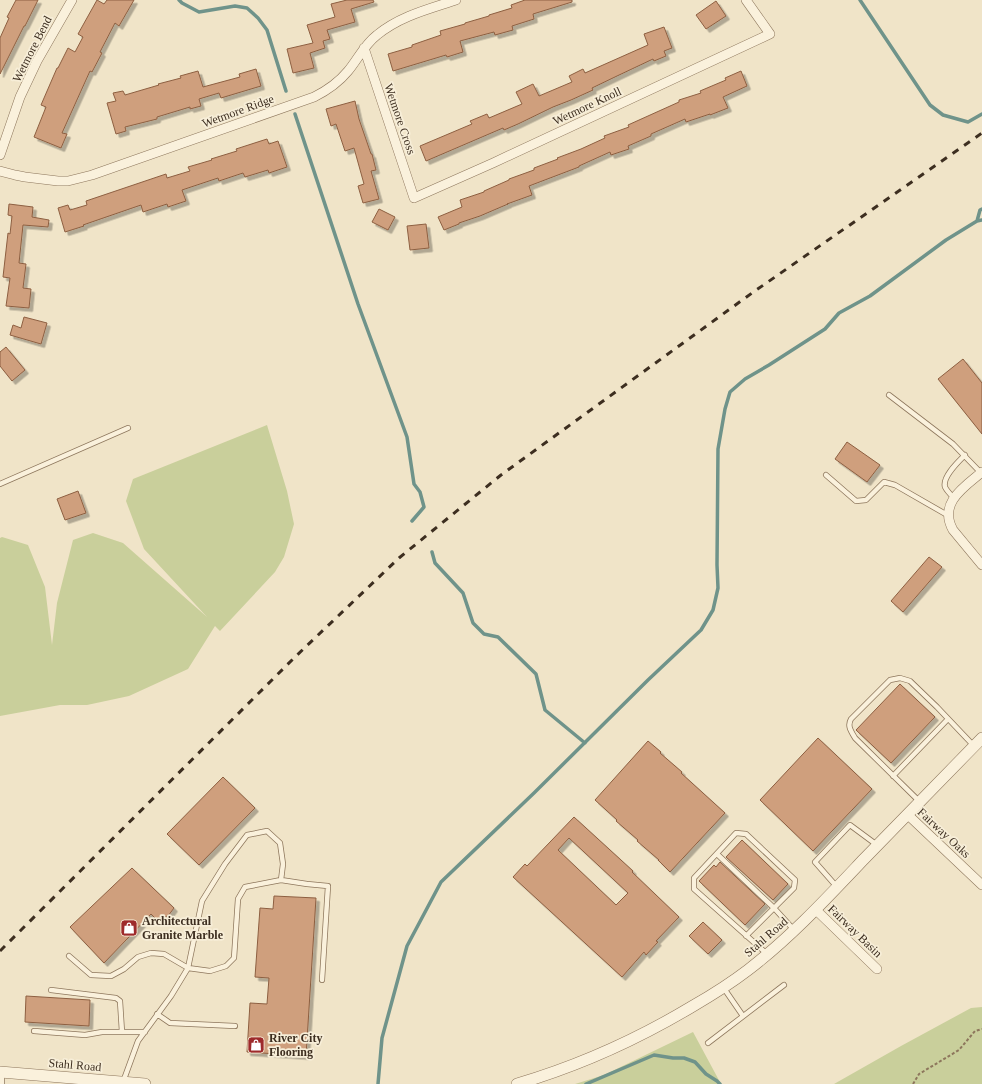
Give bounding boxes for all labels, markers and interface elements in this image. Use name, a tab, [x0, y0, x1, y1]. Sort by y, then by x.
street label: Wetmore Bend	[9, 14, 55, 84]
street label: Wetmore Cross	[381, 82, 419, 157]
street label: Wetmore Knoll	[551, 84, 624, 128]
street label: Wetmore Ridge	[200, 92, 276, 130]
street label: Fairway Oaks	[915, 805, 974, 861]
street label: Fairway Basin	[825, 902, 885, 960]
place label: Architectural Granite Marble	[142, 914, 224, 942]
street label: Stahl Road	[741, 914, 791, 960]
shop icon: Architectural Granite Marble	[119, 918, 139, 938]
place label: River City Flooring	[269, 1031, 322, 1059]
shop icon: River City Flooring	[246, 1035, 266, 1055]
street label: Stahl Road	[48, 1056, 102, 1074]

